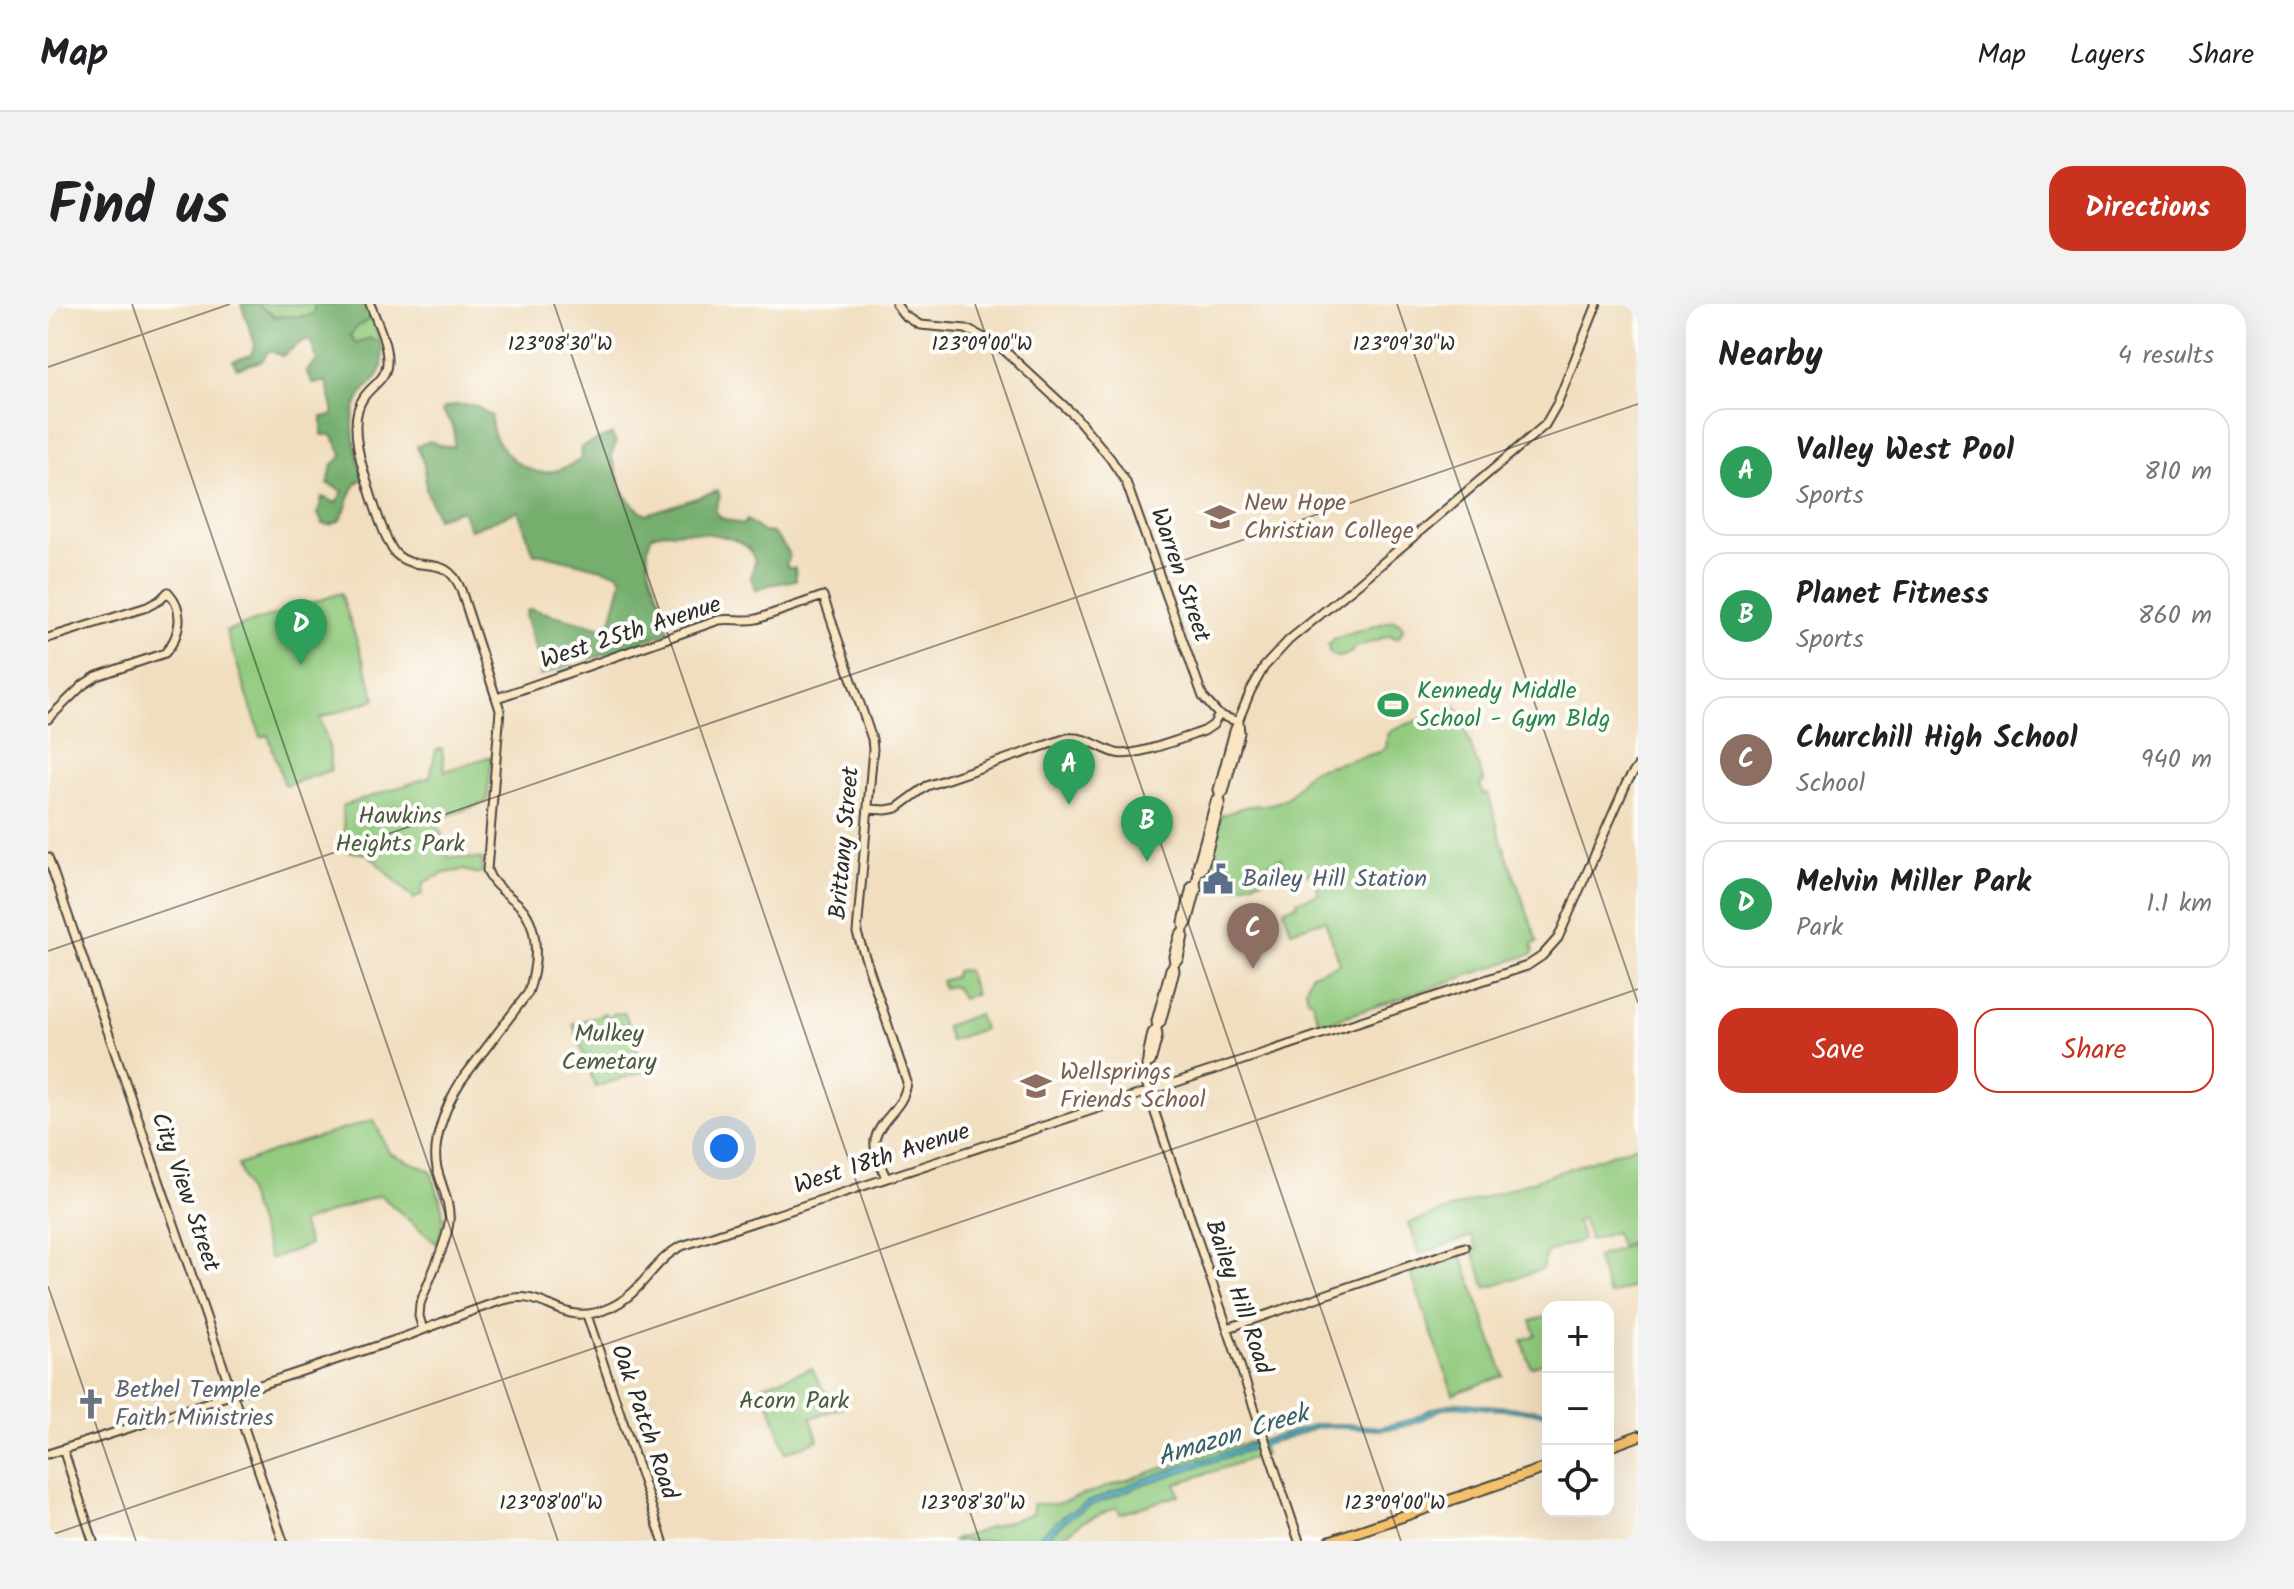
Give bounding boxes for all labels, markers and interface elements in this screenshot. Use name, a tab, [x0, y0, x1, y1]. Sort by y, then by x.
text: Map	[40, 25, 109, 85]
text: Map	[1977, 33, 2026, 78]
text: Layers	[2070, 33, 2145, 78]
text: Share	[2189, 33, 2254, 78]
text: Find us	[48, 163, 229, 253]
button: Directions	[2049, 166, 2246, 251]
text: 123°08'30"W	[508, 329, 612, 361]
text: 123°09'00"W	[931, 329, 1033, 361]
text: 123°09'30"W	[1353, 329, 1455, 361]
text: Nearby	[1718, 329, 1823, 383]
text: 4 results	[2118, 335, 2214, 377]
text: Valley West Pool	[1796, 427, 2014, 475]
text: A	[1738, 451, 1754, 493]
text: 810 m	[2144, 451, 2212, 493]
text: Sports	[1796, 475, 1864, 517]
place label: New Hope Christian College	[1244, 484, 1414, 551]
school or university icon: New Hope Christian College	[1203, 500, 1237, 534]
street label: Warren Street	[1139, 502, 1221, 648]
text: Planet Fitness	[1796, 571, 1989, 619]
street label: West 25th Avenue	[536, 585, 727, 681]
text: B	[1738, 595, 1754, 637]
text: 860 m	[2138, 595, 2212, 637]
pin: D	[275, 599, 327, 665]
text: Sports	[1796, 619, 1864, 661]
place label: Kennedy Middle School - Gym Bldg	[1417, 672, 1610, 739]
sports icon: Kennedy Middle School - Gym Bldg	[1376, 688, 1410, 722]
text: Churchill High School	[1796, 715, 2077, 763]
pin: A	[1043, 739, 1095, 805]
text: C	[1738, 739, 1754, 781]
text: 940 m	[2141, 739, 2212, 781]
text: School	[1796, 763, 1865, 805]
street label: Brittany Street	[819, 764, 871, 921]
pin: B	[1121, 796, 1173, 862]
park label: Hawkins Heights Park	[335, 797, 465, 864]
text: Melvin Miller Park	[1796, 859, 2031, 907]
place label: Bailey Hill Station	[1242, 860, 1427, 899]
public building icon: Bailey Hill Station	[1201, 862, 1235, 896]
text: D	[1737, 883, 1755, 925]
text: 1.1 km	[2146, 883, 2212, 925]
pin: C	[1227, 903, 1279, 969]
text: Park	[1796, 907, 1843, 949]
button: Save	[1718, 1008, 1958, 1093]
button: Share	[1974, 1008, 2214, 1093]
park label: Mulkey Cemetary	[562, 1015, 657, 1082]
place label: Wellsprings Friends School	[1060, 1053, 1206, 1120]
school or university icon: Wellsprings Friends School	[1019, 1069, 1053, 1103]
street label: City View Street	[140, 1107, 231, 1278]
street label: West 18th Avenue	[789, 1112, 975, 1206]
your location	[704, 1128, 744, 1168]
street label: Bailey Hill Road	[1193, 1214, 1283, 1380]
map controls	[1542, 1301, 1614, 1517]
button: +	[1542, 1301, 1614, 1373]
street label: Oak Patch Road	[599, 1339, 689, 1506]
place label: Bethel Temple Faith Ministries	[115, 1371, 274, 1438]
button: −	[1542, 1373, 1614, 1445]
park label: Acorn Park	[739, 1382, 850, 1421]
church icon: Bethel Temple Faith Ministries	[74, 1387, 108, 1421]
water label: Amazon Creek	[1152, 1392, 1317, 1479]
button: locate	[1542, 1445, 1614, 1517]
text: 123°08'00"W	[499, 1488, 603, 1520]
text: 123°08'30"W	[921, 1488, 1025, 1520]
text: 123°09'00"W	[1344, 1488, 1446, 1520]

